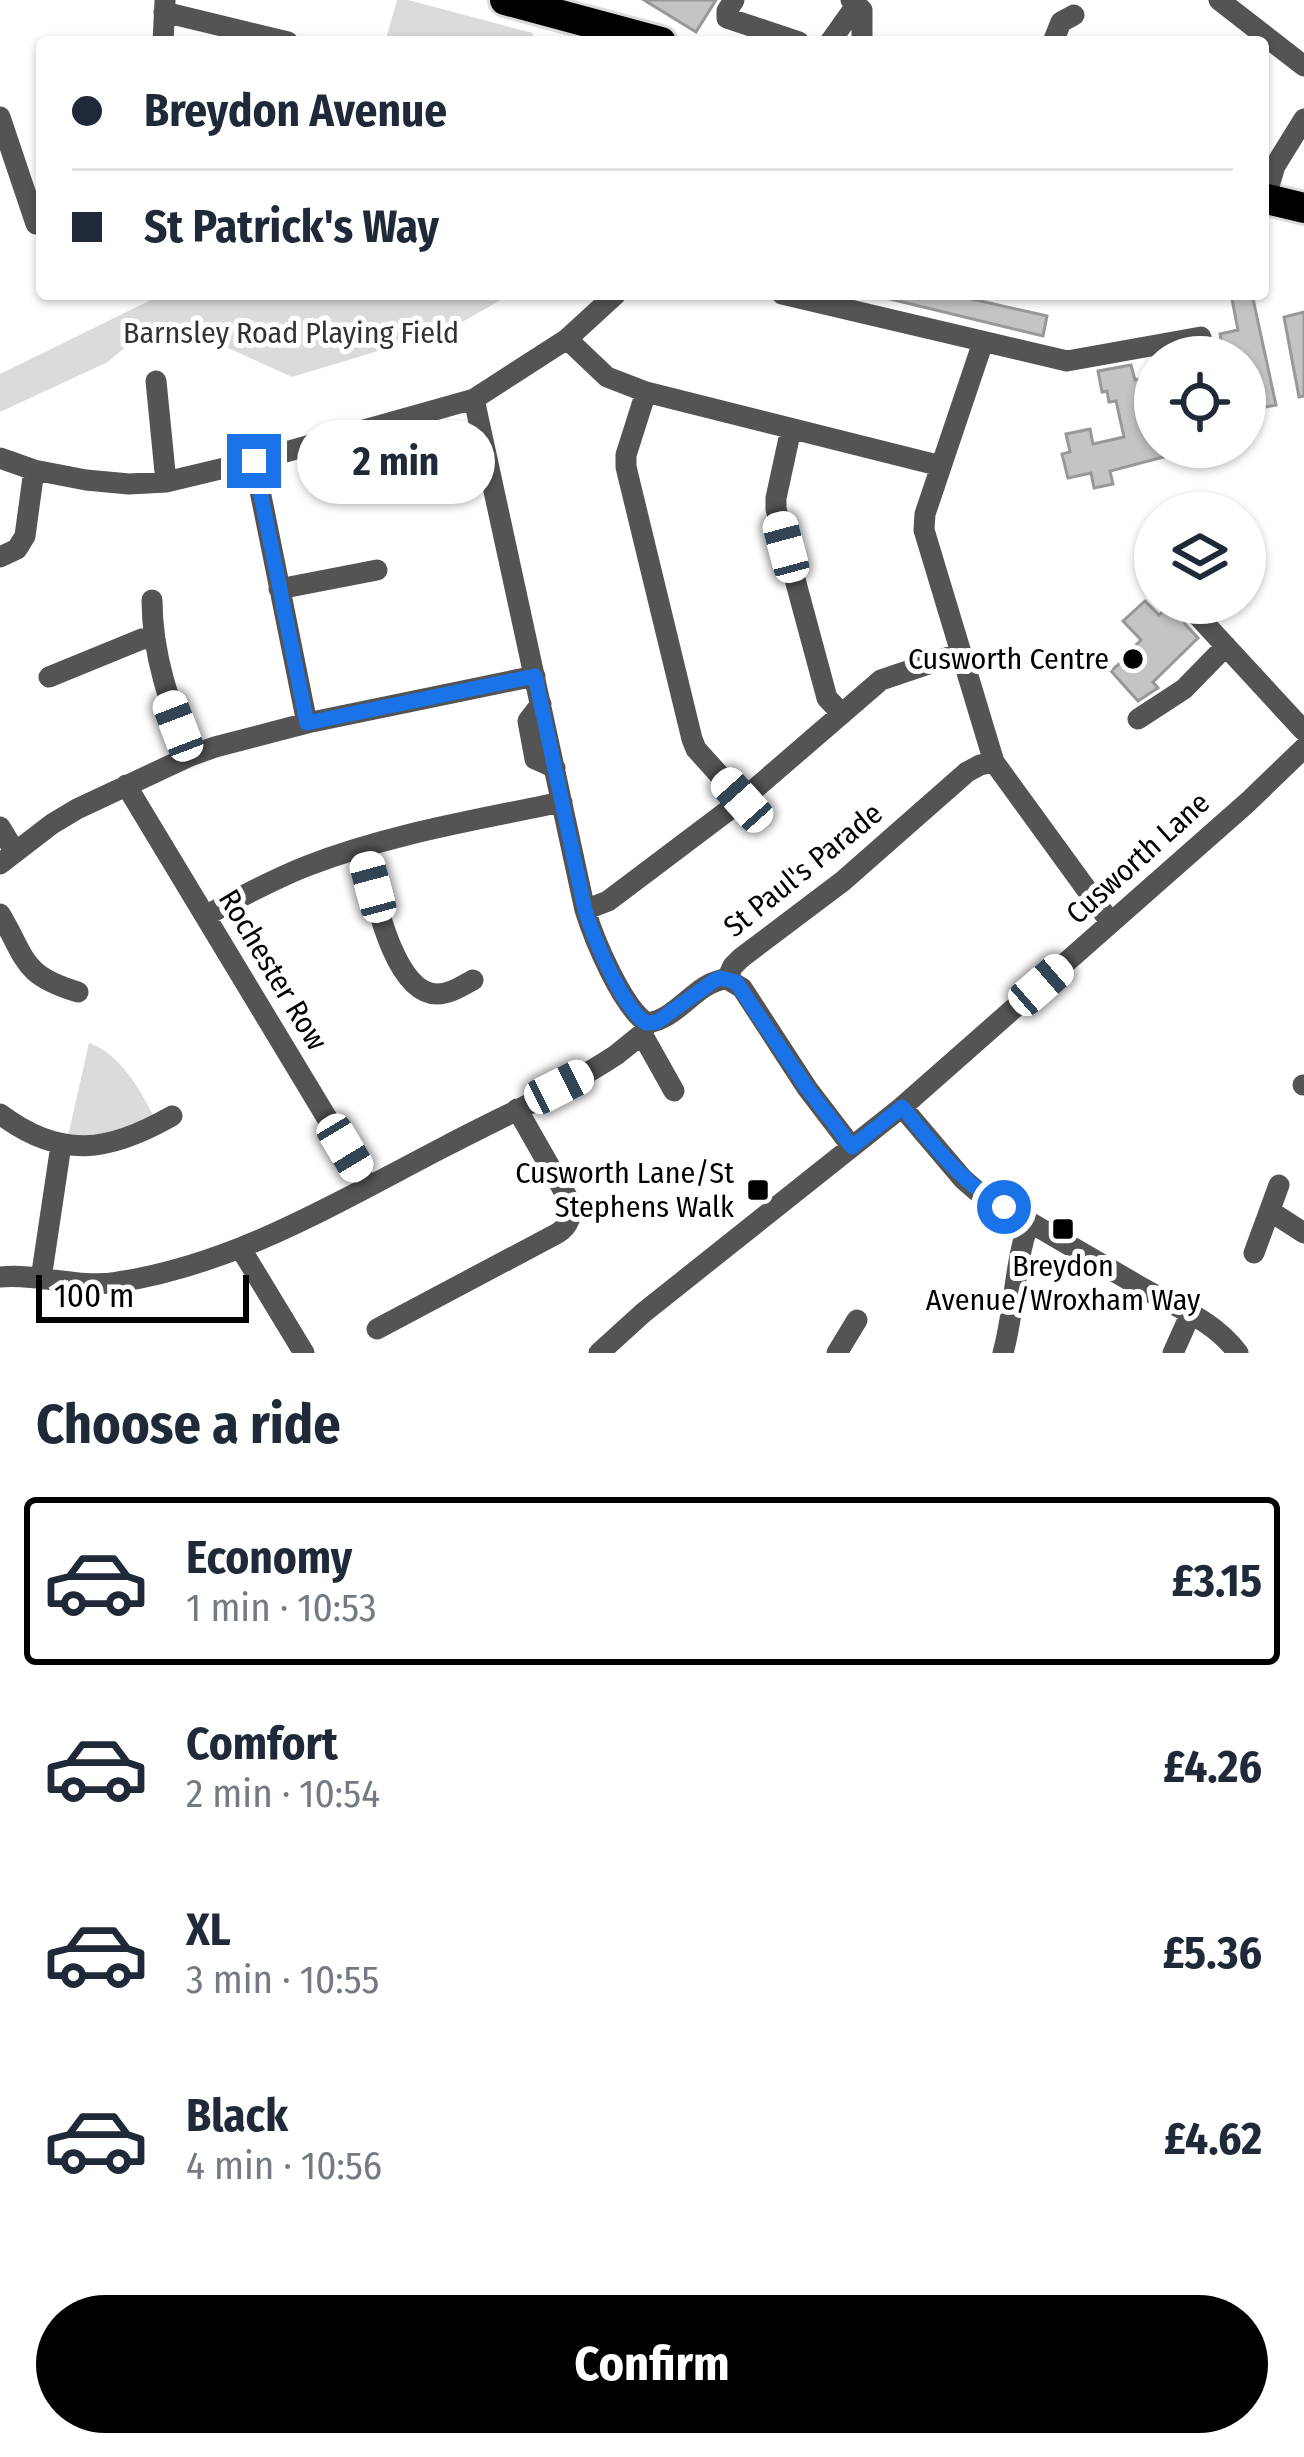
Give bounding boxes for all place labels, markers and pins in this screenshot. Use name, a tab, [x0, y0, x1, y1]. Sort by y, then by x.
place label: Cusworth Centre	[908, 641, 1109, 677]
marker: Cusworth Centre	[1120, 646, 1146, 672]
place label: Cusworth Lane/St Stephens Walk	[515, 1155, 734, 1225]
marker: Cusworth Lane/St Stephens Walk	[745, 1177, 771, 1203]
marker: Breydon Avenue/Wroxham Way	[1050, 1216, 1076, 1242]
place label: Breydon Avenue/Wroxham Way	[926, 1248, 1201, 1318]

